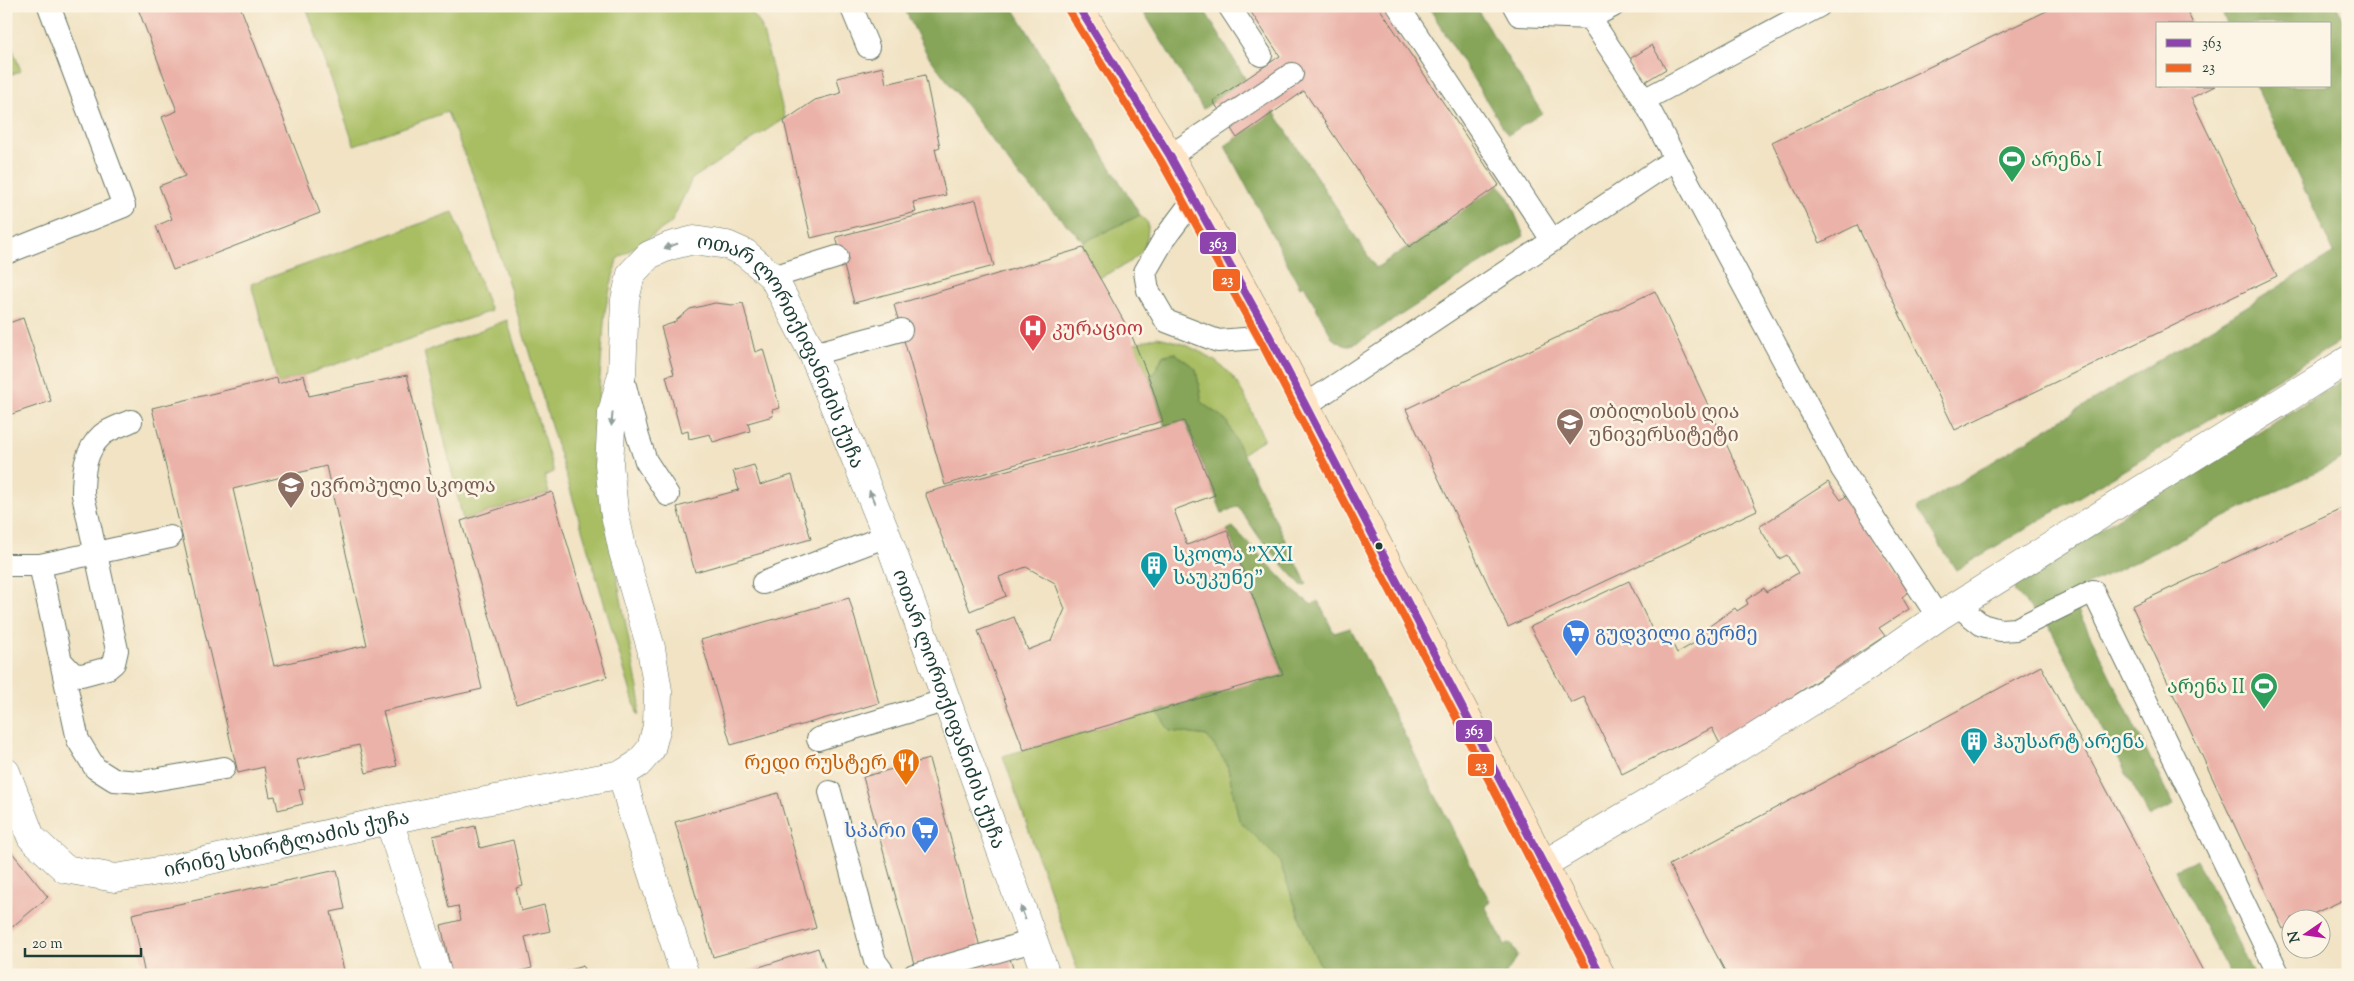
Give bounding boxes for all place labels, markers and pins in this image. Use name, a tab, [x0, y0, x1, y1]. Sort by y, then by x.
sports icon: არენა I	[1997, 144, 2027, 183]
place label: არენა I	[2031, 147, 2103, 176]
hospital icon: კურაციო	[1018, 313, 1048, 352]
place label: კურაციო	[1052, 316, 1143, 345]
place label: თბილისის ღია უნივერსიტეტი	[1589, 399, 1740, 451]
school or university icon: თბილისის ღია უნივერსიტეტი	[1555, 407, 1585, 446]
school or university icon: ევროპული სკოლა	[276, 470, 306, 509]
place label: ევროპული სკოლა	[310, 473, 496, 502]
unlabelled marker	[1374, 541, 1384, 551]
place label: სკოლა "XXI საუკუნე"	[1173, 542, 1294, 594]
building icon: სკოლა "XXI საუკუნე"	[1139, 550, 1169, 589]
supermarket icon: გუდვილი გურმე	[1561, 618, 1591, 657]
place label: გუდვილი გურმე	[1595, 621, 1758, 650]
sports icon: არენა II	[2249, 671, 2279, 710]
place label: არენა II	[2167, 674, 2245, 703]
building icon: ჰაუსარტ არენა	[1959, 726, 1989, 765]
place label: ჰაუსარტ არენა	[1993, 729, 2145, 758]
restaurant icon: რედი რუსტერ	[891, 747, 921, 786]
place label: რედი რუსტერ	[744, 750, 887, 779]
supermarket icon: სპარი	[910, 815, 940, 854]
place label: სპარი	[844, 818, 906, 847]

